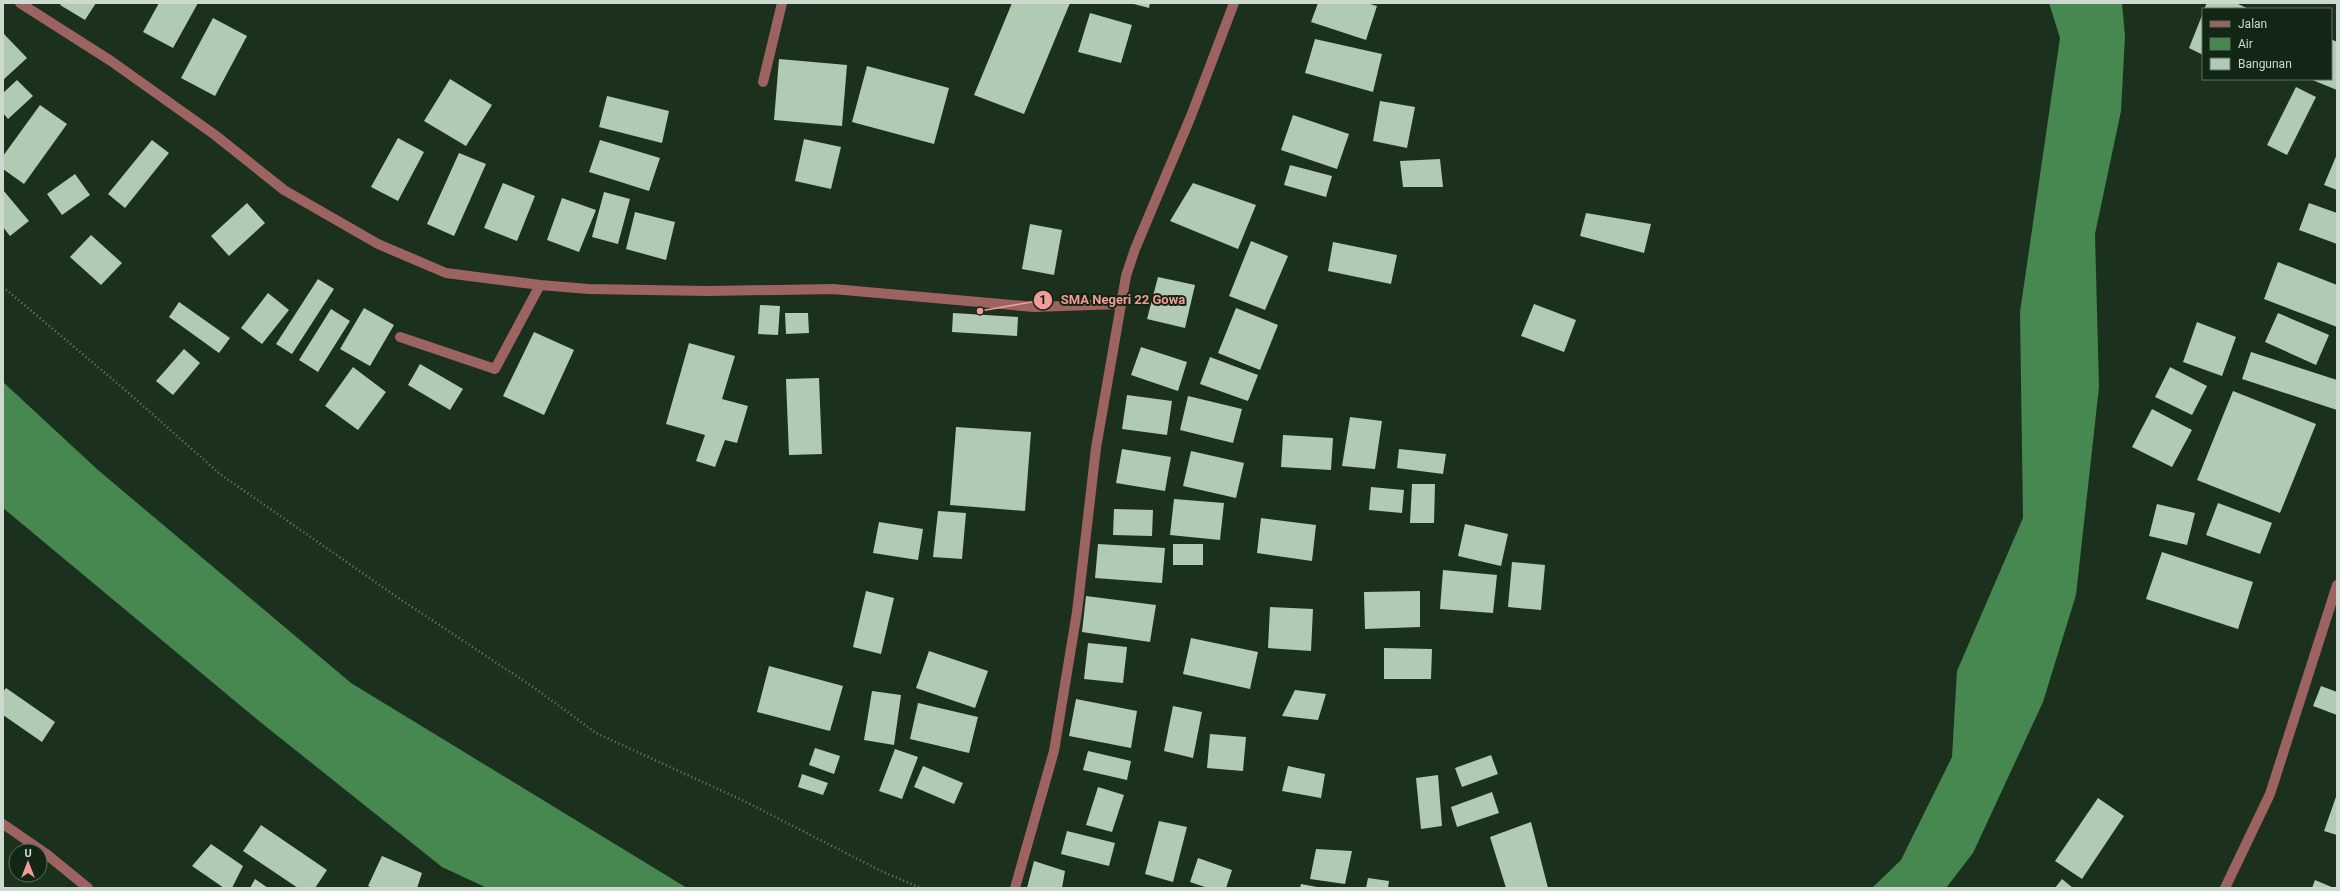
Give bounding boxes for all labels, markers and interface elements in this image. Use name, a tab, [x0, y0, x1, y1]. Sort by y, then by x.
legend	[2202, 8, 2332, 80]
text: Jalan	[2238, 17, 2267, 31]
text: Air	[2238, 37, 2253, 51]
text: Bangunan	[2238, 57, 2292, 71]
callout: SMA Negeri 22 Gowa	[1033, 287, 1193, 312]
text: SMA Negeri 22 Gowa	[1061, 292, 1185, 307]
text: 1	[1040, 293, 1046, 307]
north arrow	[8, 843, 48, 883]
text: U	[24, 847, 32, 860]

